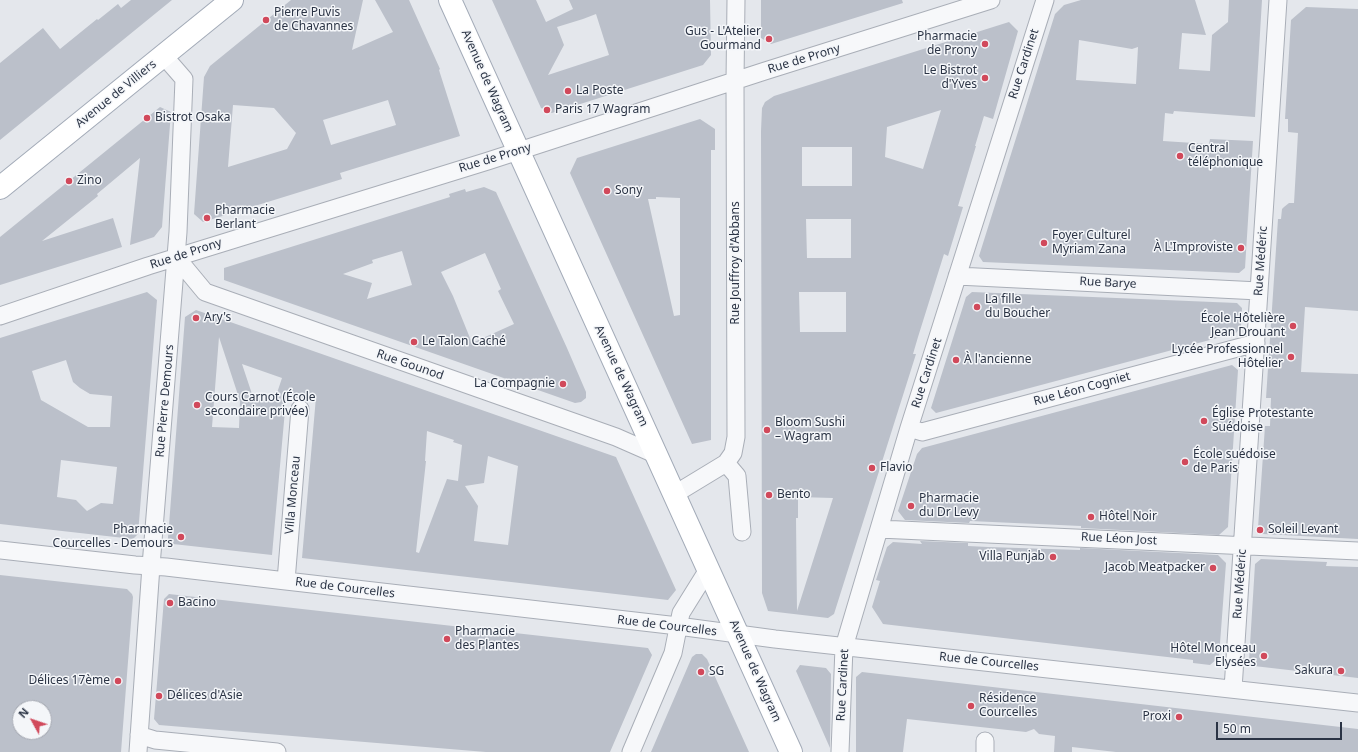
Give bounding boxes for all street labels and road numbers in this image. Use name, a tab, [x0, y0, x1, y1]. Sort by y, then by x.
street label: Rue Cardinet	[1006, 27, 1042, 101]
street label: Avenue de Wagram	[458, 28, 516, 134]
street label: Rue de Prony	[766, 41, 842, 77]
street label: Avenue de Villiers	[73, 57, 159, 131]
street label: Rue de Prony	[457, 140, 533, 176]
street label: Rue Jouffroy d'Abbans	[729, 201, 743, 325]
street label: Rue Médéric	[1251, 225, 1271, 297]
street label: Rue de Prony	[148, 236, 224, 272]
street label: Rue Barye	[1079, 274, 1137, 292]
street label: Avenue de Wagram	[591, 323, 651, 429]
street label: Rue Cardinet	[909, 336, 945, 410]
street label: Rue Pierre Demours	[153, 344, 177, 458]
street label: Rue Gounod	[374, 347, 446, 383]
street label: Rue Léon Cogniet	[1032, 369, 1132, 409]
street label: Villa Monceau	[282, 455, 304, 535]
street label: Rue Léon Jost	[1081, 530, 1157, 548]
street label: Rue Médéric	[1230, 548, 1250, 620]
street label: Rue de Courcelles	[294, 575, 396, 601]
street label: Rue de Courcelles	[616, 613, 718, 639]
street label: Avenue de Wagram	[726, 618, 784, 724]
street label: Rue Cardinet	[834, 648, 852, 722]
street label: Rue de Courcelles	[938, 650, 1040, 674]

